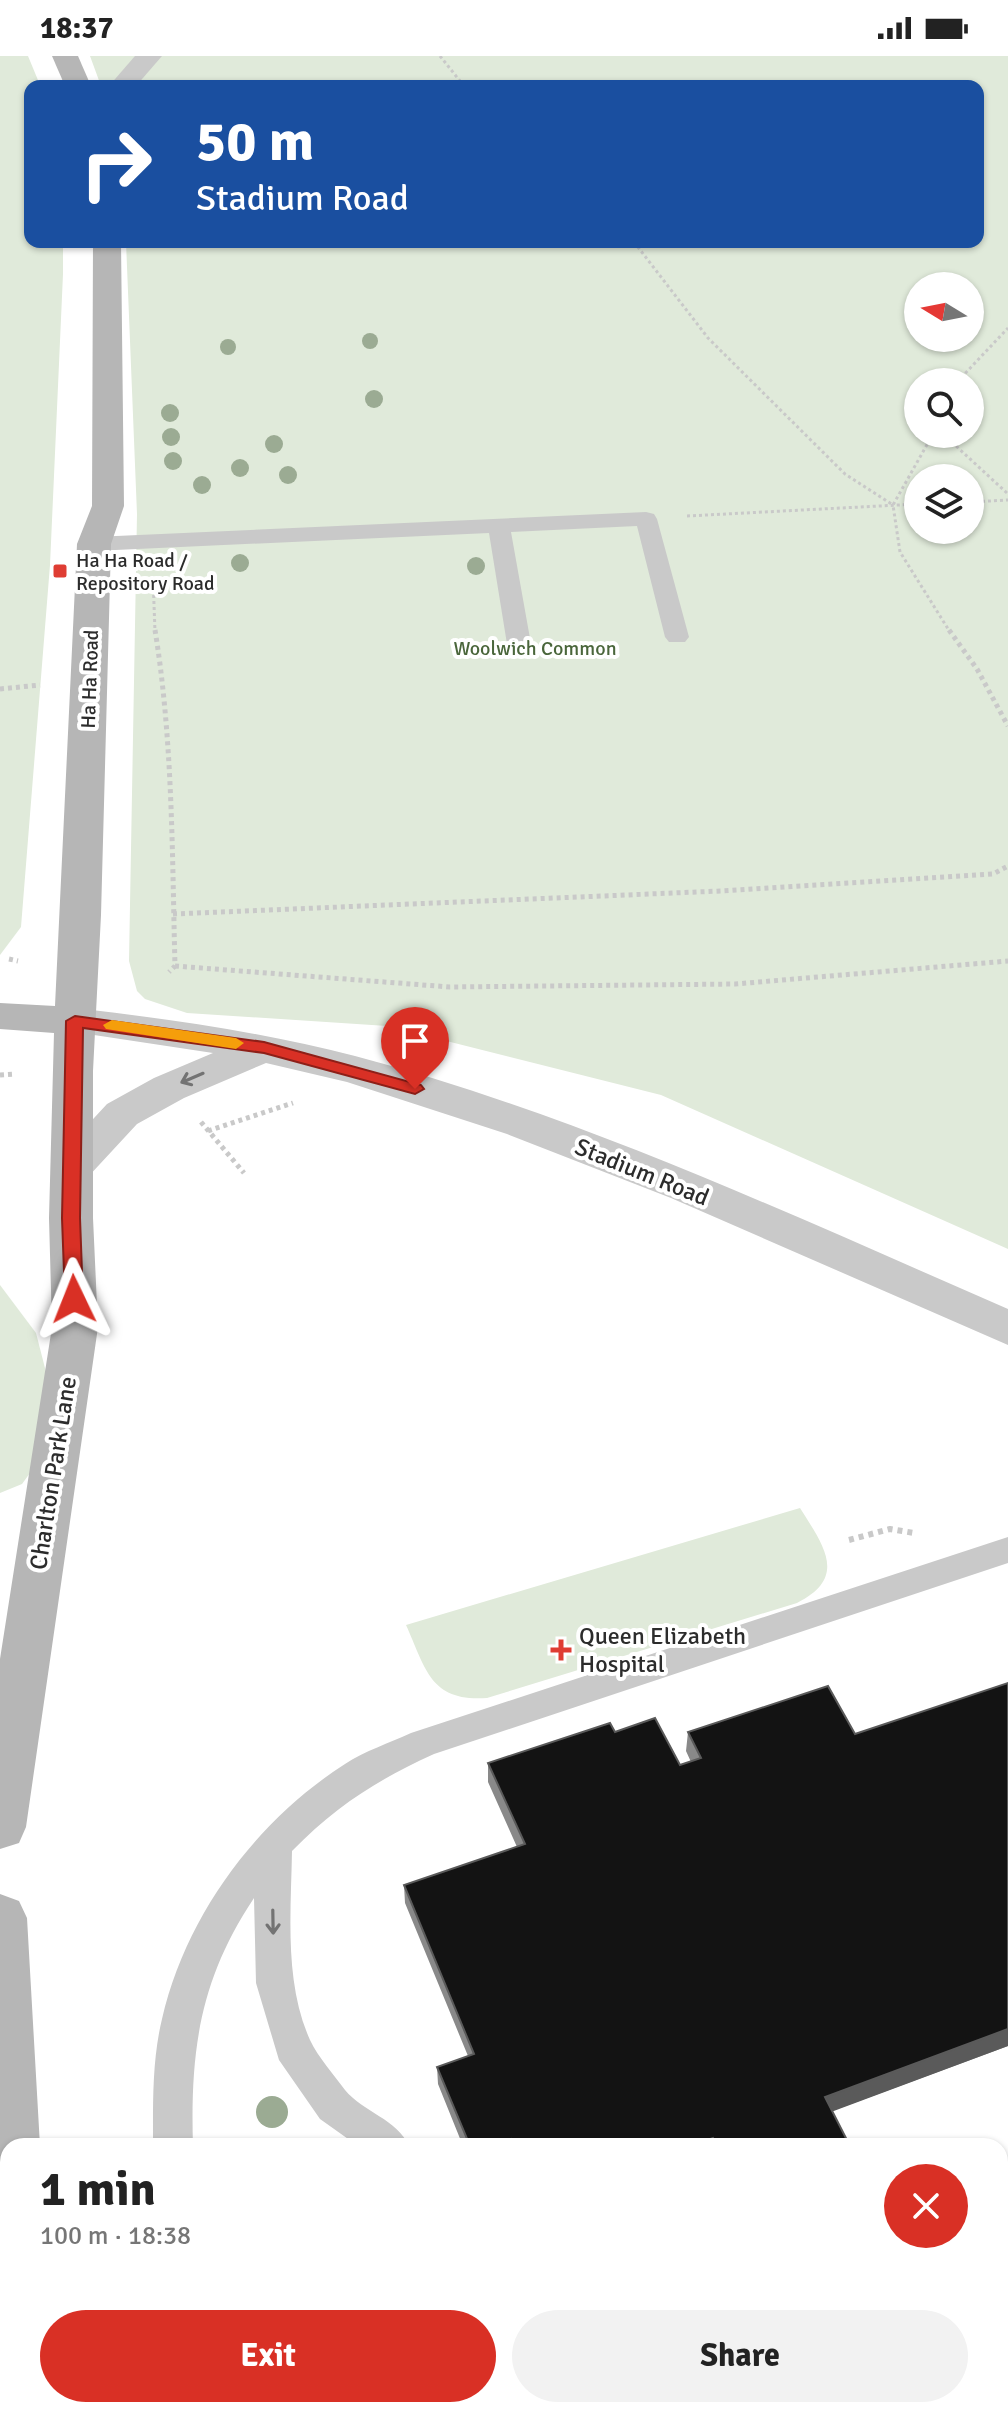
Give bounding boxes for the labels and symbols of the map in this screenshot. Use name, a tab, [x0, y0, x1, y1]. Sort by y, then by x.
north arrow	[904, 272, 984, 352]
place label: Ha Ha Road / Repository Road	[76, 548, 215, 596]
marker: Ha Ha Road / Repository Road	[51, 562, 69, 580]
street label: Ha Ha Road	[76, 629, 104, 729]
park label: Woolwich Common	[453, 636, 617, 661]
pin	[381, 1007, 449, 1089]
one-way arrow	[180, 1072, 205, 1087]
street label: Stadium Road	[571, 1132, 713, 1212]
position arrow	[32, 1257, 116, 1341]
street label: Charlton Park Lane	[23, 1374, 83, 1572]
place label: Queen Elizabeth Hospital	[579, 1621, 746, 1679]
marker: Queen Elizabeth Hospital	[550, 1639, 572, 1661]
one-way arrow	[265, 1908, 281, 1935]

